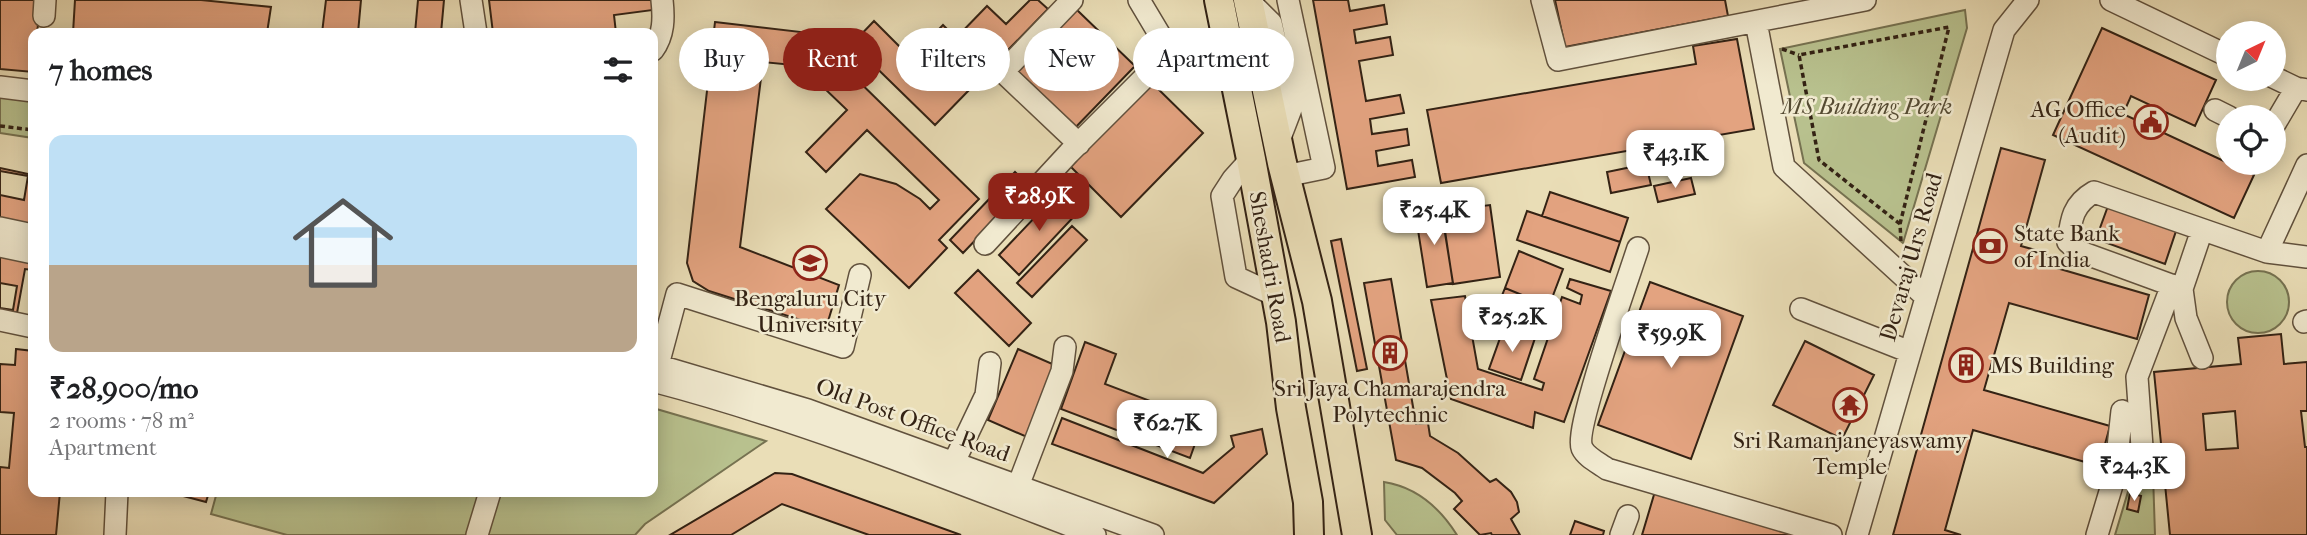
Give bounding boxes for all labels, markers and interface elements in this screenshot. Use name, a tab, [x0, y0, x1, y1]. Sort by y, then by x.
north arrow	[2216, 21, 2286, 91]
map controls	[2216, 21, 2286, 175]
chip: Buy	[679, 28, 769, 91]
chip: Rent	[783, 28, 882, 91]
chip: Filters	[896, 28, 1010, 91]
chip: New	[1024, 28, 1119, 91]
chip: Apartment	[1133, 28, 1294, 91]
icon: filters	[599, 51, 637, 89]
text: 7 homes	[49, 53, 152, 88]
park label: MS Building Park	[1780, 93, 1952, 120]
place label: AG Office (Audit)	[2030, 96, 2126, 149]
public building icon: AG Office (Audit)	[2132, 103, 2170, 141]
button: locate	[2216, 105, 2286, 175]
pin: ₹43.1K	[1618, 130, 1732, 190]
text: ₹43.1K	[1642, 139, 1708, 166]
street label: Devaraj Urs Road	[1874, 169, 1948, 344]
pin: ₹28.9K	[982, 174, 1096, 233]
icon: home	[280, 180, 406, 306]
text: ₹28.9K	[1004, 182, 1074, 209]
pin: ₹25.4K	[1377, 188, 1491, 247]
street label: Sheshadri Road	[1243, 189, 1297, 345]
text: ₹25.4K	[1399, 196, 1469, 223]
place label: State Bank of India	[2014, 220, 2121, 273]
bank icon: State Bank of India	[1971, 227, 2009, 265]
school or university icon: Bengaluru City University	[791, 244, 829, 282]
place label: Bengaluru City University	[734, 285, 887, 338]
pin: ₹25.2K	[1455, 294, 1569, 354]
text: ₹25.2K	[1478, 303, 1546, 330]
pin: ₹59.9K	[1614, 310, 1728, 370]
text: ₹59.9K	[1637, 319, 1705, 346]
building icon: Sri Jaya Chamarajendra Polytechnic	[1371, 334, 1409, 372]
building icon: MS Building	[1947, 346, 1985, 384]
place label: MS Building	[1990, 352, 2115, 379]
text: ₹28,900/mo	[49, 371, 199, 406]
street label: Old Post Office Road	[812, 372, 1014, 468]
place label: Sri Jaya Chamarajendra Polytechnic	[1274, 375, 1506, 428]
temple icon: Sri Ramanjaneyaswamy Temple	[1831, 386, 1869, 424]
pin: ₹62.7K	[1110, 400, 1224, 460]
text: 2 rooms · 78 m²	[49, 407, 194, 434]
text: ₹62.7K	[1133, 409, 1201, 436]
place label: Sri Ramanjaneyaswamy Temple	[1733, 427, 1968, 480]
text: Apartment	[49, 434, 157, 461]
pin: ₹24.3K	[2077, 444, 2191, 503]
text: ₹24.3K	[2099, 452, 2169, 479]

